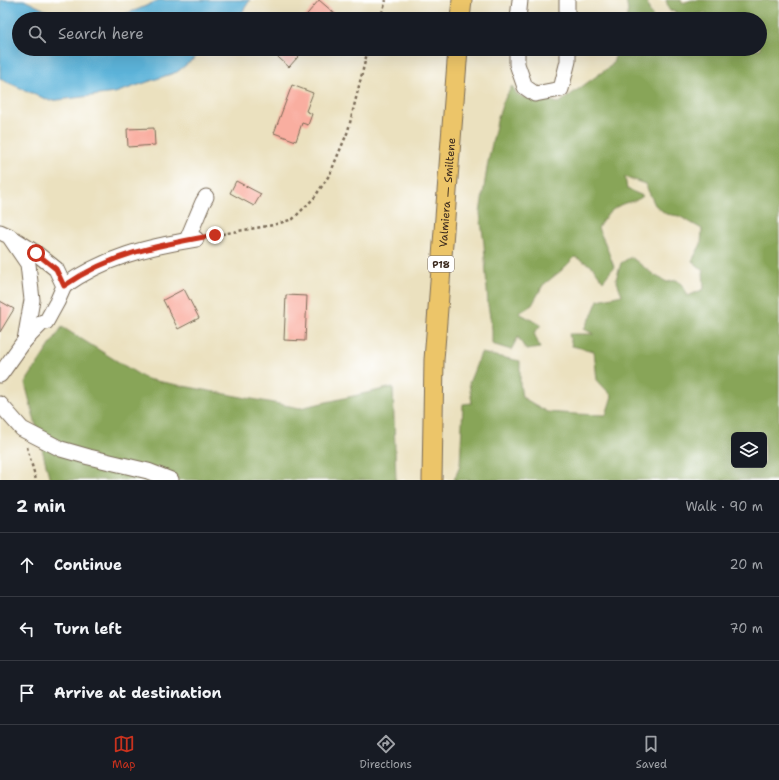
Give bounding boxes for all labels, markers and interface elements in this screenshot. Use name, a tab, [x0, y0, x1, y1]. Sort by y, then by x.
search box	[12, 12, 767, 56]
icon: search	[26, 23, 48, 45]
text: Search here	[58, 24, 144, 44]
street label: Valmiera — Smiltene	[436, 137, 459, 248]
route end	[206, 226, 224, 244]
route start	[27, 244, 45, 262]
road number: P18	[428, 256, 454, 272]
map controls	[731, 432, 767, 468]
button: layers	[731, 432, 767, 468]
text: 2 min	[16, 495, 66, 517]
text: Walk · 90 m	[685, 498, 763, 515]
icon: ahead	[16, 554, 38, 576]
text: Continue	[54, 555, 122, 575]
text: 20 m	[730, 556, 763, 573]
icon: left	[16, 618, 38, 640]
text: Turn left	[54, 619, 122, 639]
text: 70 m	[729, 620, 763, 637]
icon: arrive	[16, 682, 38, 704]
text: Arrive at destination	[54, 683, 222, 703]
tab: Map	[112, 733, 136, 772]
tab: Directions	[359, 733, 412, 772]
tab: Saved	[636, 733, 667, 772]

